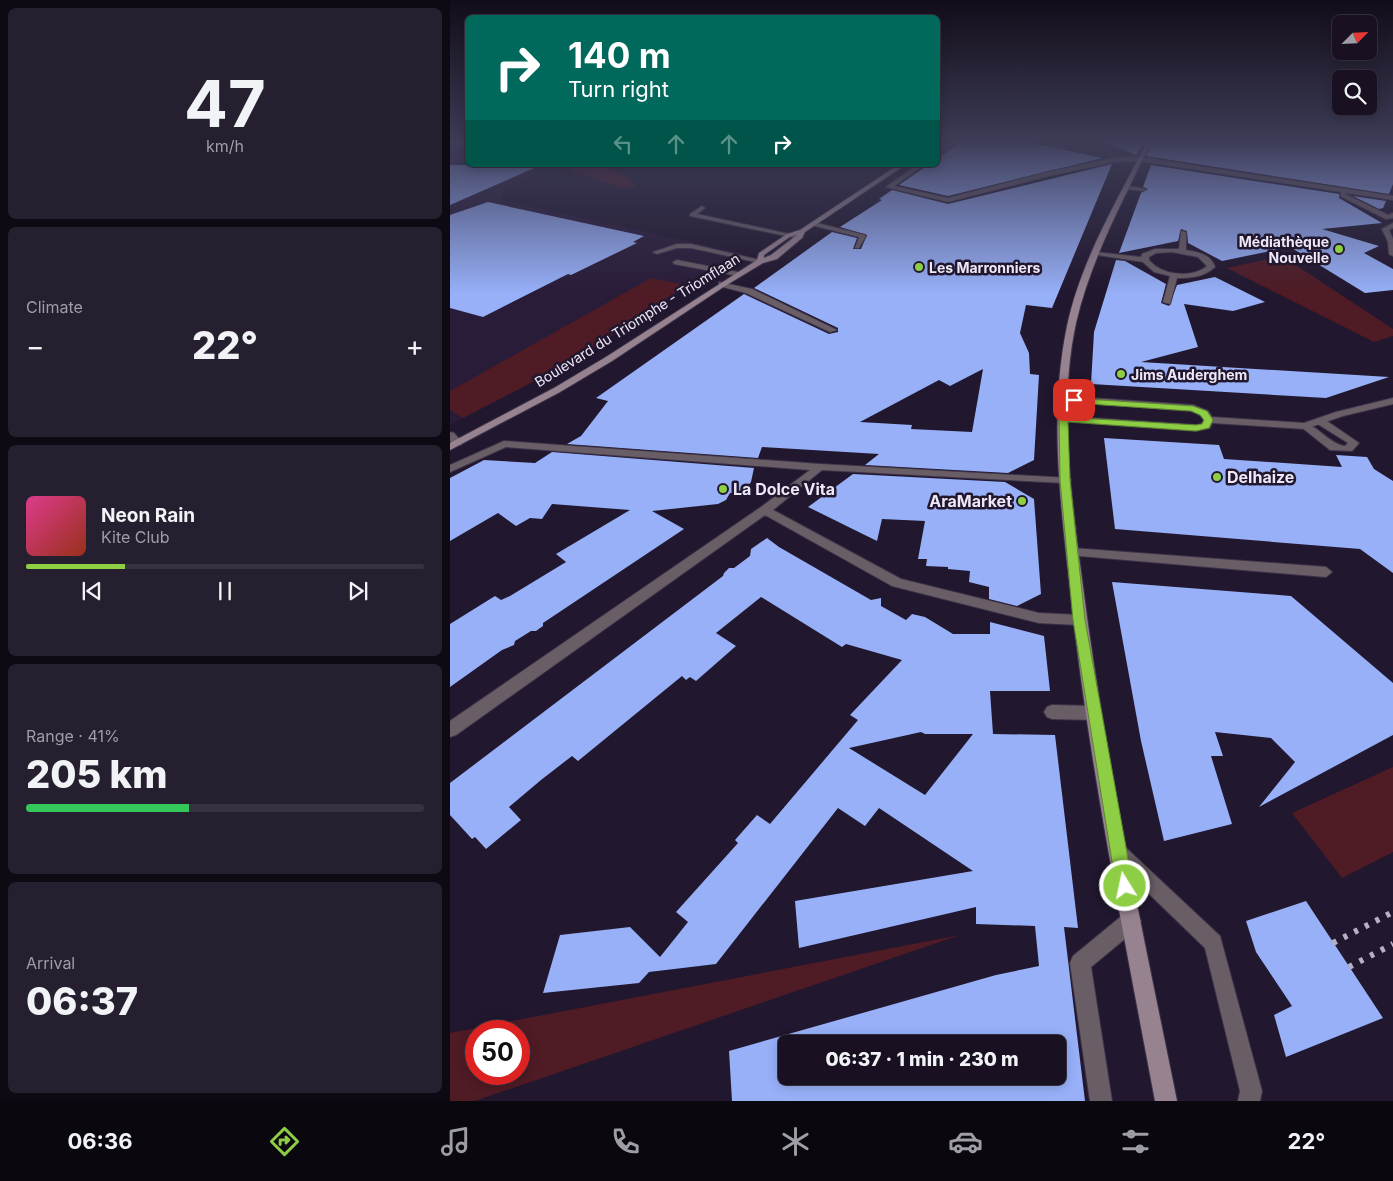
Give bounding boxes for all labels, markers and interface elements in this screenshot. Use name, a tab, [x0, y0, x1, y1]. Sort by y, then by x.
north arrow	[1332, 15, 1378, 60]
map controls	[1332, 15, 1377, 115]
text: 140 m	[568, 34, 671, 76]
icon: right	[485, 35, 550, 100]
text: 47	[184, 64, 266, 143]
button: search	[1332, 70, 1377, 115]
text: Turn right	[568, 76, 669, 102]
icon: left	[609, 130, 637, 158]
icon: ahead	[662, 130, 690, 158]
icon: ahead	[715, 130, 743, 158]
icon: right	[768, 130, 796, 158]
text: km/h	[206, 136, 244, 156]
place label: Médiathèque Nouvelle	[1239, 233, 1329, 266]
marker: Médiathèque Nouvelle	[1333, 243, 1345, 255]
street label: Boulevard du Triomphe - Triomflaan	[531, 250, 743, 390]
place label: Les Marronniers	[929, 259, 1041, 276]
marker: Les Marronniers	[913, 261, 925, 273]
text: Climate	[26, 297, 83, 317]
text: 22°	[192, 322, 258, 368]
text: −	[26, 329, 45, 363]
text: +	[405, 329, 424, 363]
place label: Jims Auderghem	[1131, 366, 1247, 383]
marker: Jims Auderghem	[1115, 368, 1127, 380]
pin	[1053, 379, 1095, 421]
icon: arrive	[1060, 386, 1088, 414]
place label: Delhaize	[1227, 467, 1294, 487]
marker: Delhaize	[1211, 471, 1223, 483]
place label: La Dolce Vita	[733, 479, 835, 499]
marker: La Dolce Vita	[717, 483, 729, 495]
place label: AraMarket	[929, 491, 1012, 511]
marker: AraMarket	[1016, 495, 1028, 507]
text: Neon Rain	[101, 504, 195, 527]
text: Kite Club	[101, 527, 170, 547]
icon: previous	[78, 577, 106, 605]
icon: pause	[211, 577, 239, 605]
icon: next	[344, 577, 372, 605]
text: Range · 41%	[26, 726, 120, 746]
text: 205 km	[26, 751, 167, 797]
position arrow	[1098, 859, 1150, 911]
text: Arrival	[26, 953, 75, 973]
text: 06:37	[26, 978, 138, 1024]
speed limit sign: 50	[465, 1020, 530, 1085]
text: 06:37 · 1 min · 230 m	[825, 1048, 1019, 1071]
icon: directions	[267, 1124, 302, 1159]
icon: music	[438, 1124, 473, 1159]
icon: phone	[608, 1124, 643, 1159]
icon: climate	[778, 1124, 813, 1159]
icon: car	[948, 1124, 983, 1159]
icon: filters	[1118, 1124, 1153, 1159]
text: 06:36	[68, 1128, 132, 1154]
text: 22°	[1288, 1128, 1325, 1154]

